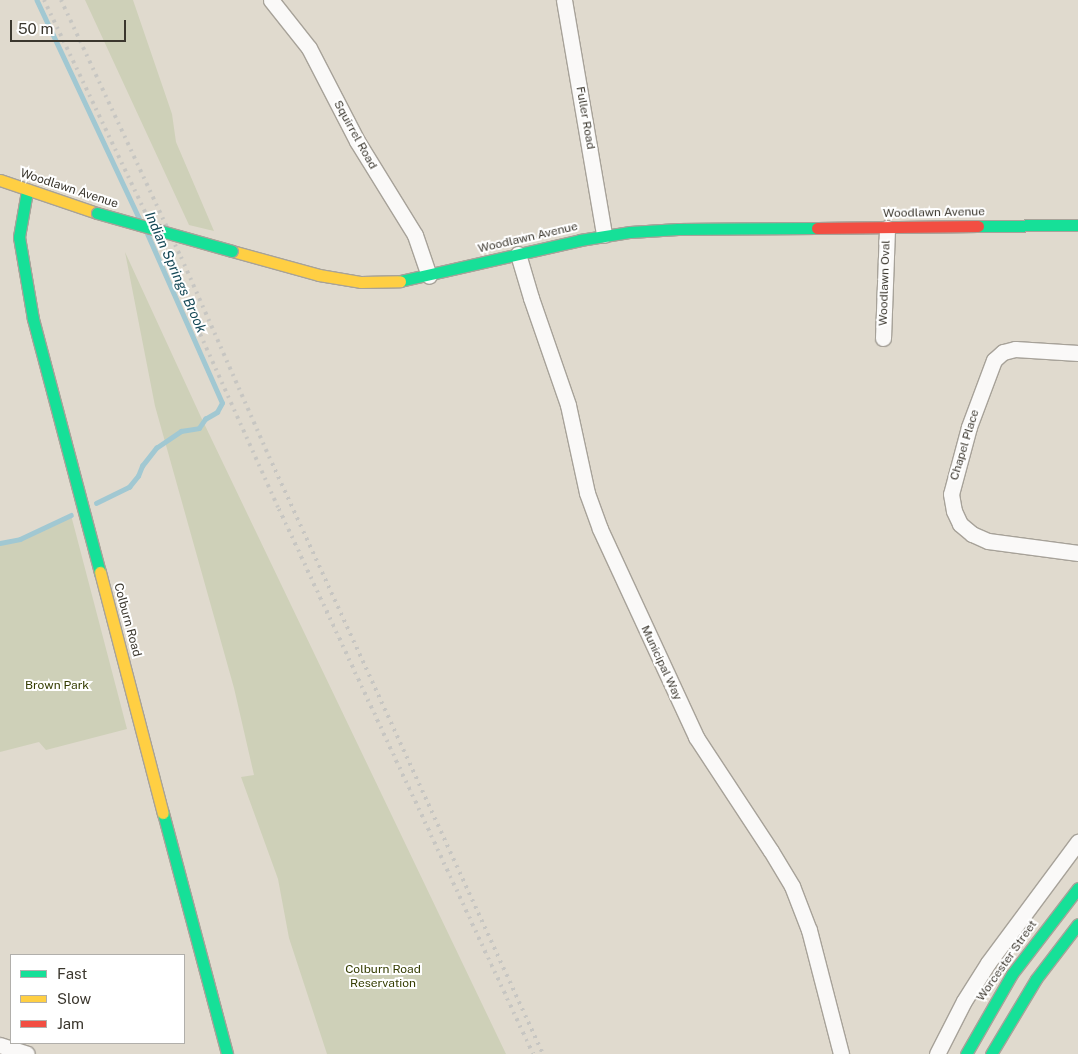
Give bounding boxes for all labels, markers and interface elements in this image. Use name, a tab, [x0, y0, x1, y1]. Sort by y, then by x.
scale bar	[12, 10, 129, 42]
text: 50 m	[18, 20, 53, 37]
street label: Fuller Road	[572, 85, 598, 151]
street label: Squirrel Road	[330, 98, 380, 172]
street label: Woodlawn Avenue	[18, 166, 120, 212]
street label: Woodlawn Avenue	[883, 205, 985, 221]
water label: Indian Springs Brook	[142, 209, 210, 335]
street label: Woodlawn Avenue	[477, 219, 579, 257]
street label: Woodlawn Oval	[876, 240, 894, 326]
street label: Chapel Place	[947, 408, 983, 482]
street label: Colburn Road	[110, 582, 144, 658]
street label: Municipal Way	[637, 623, 685, 703]
park label: Brown Park	[25, 679, 89, 693]
street label: Worcester Street	[974, 918, 1040, 1004]
legend	[10, 954, 185, 1044]
park label: Colburn Road Reservation	[345, 963, 421, 991]
text: Fast	[57, 965, 87, 982]
text: Slow	[57, 990, 91, 1007]
text: Jam	[57, 1015, 84, 1032]

